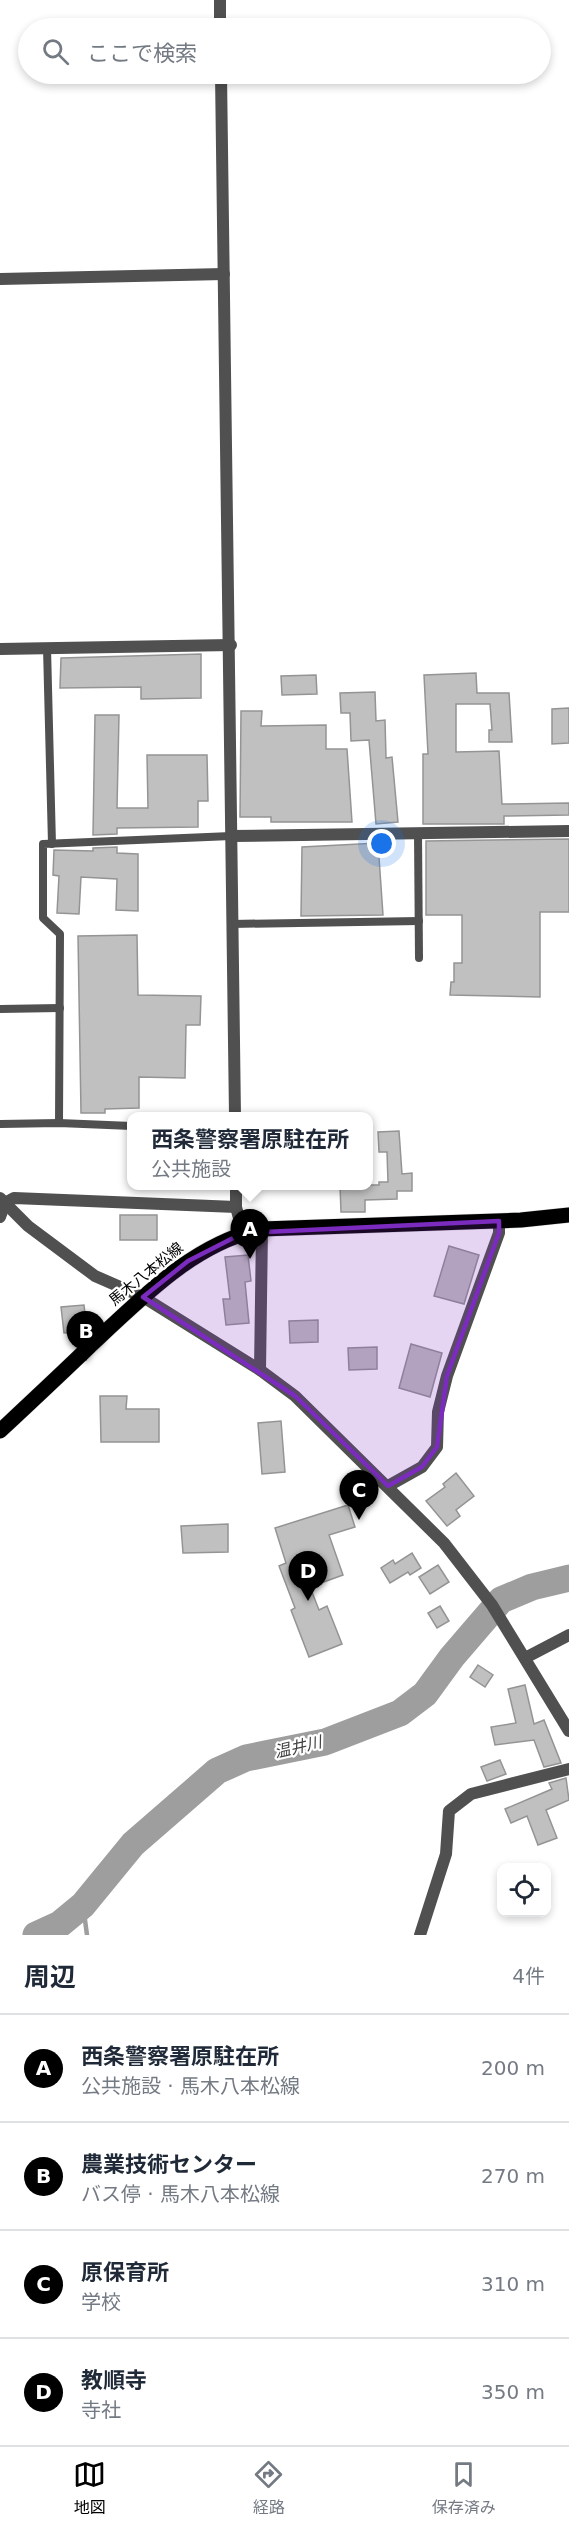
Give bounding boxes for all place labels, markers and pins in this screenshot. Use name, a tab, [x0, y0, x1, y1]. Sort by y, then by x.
pin: A	[230, 1210, 270, 1259]
pin: B	[66, 1312, 106, 1361]
pin: C	[340, 1470, 378, 1520]
pin: D	[288, 1552, 328, 1601]

